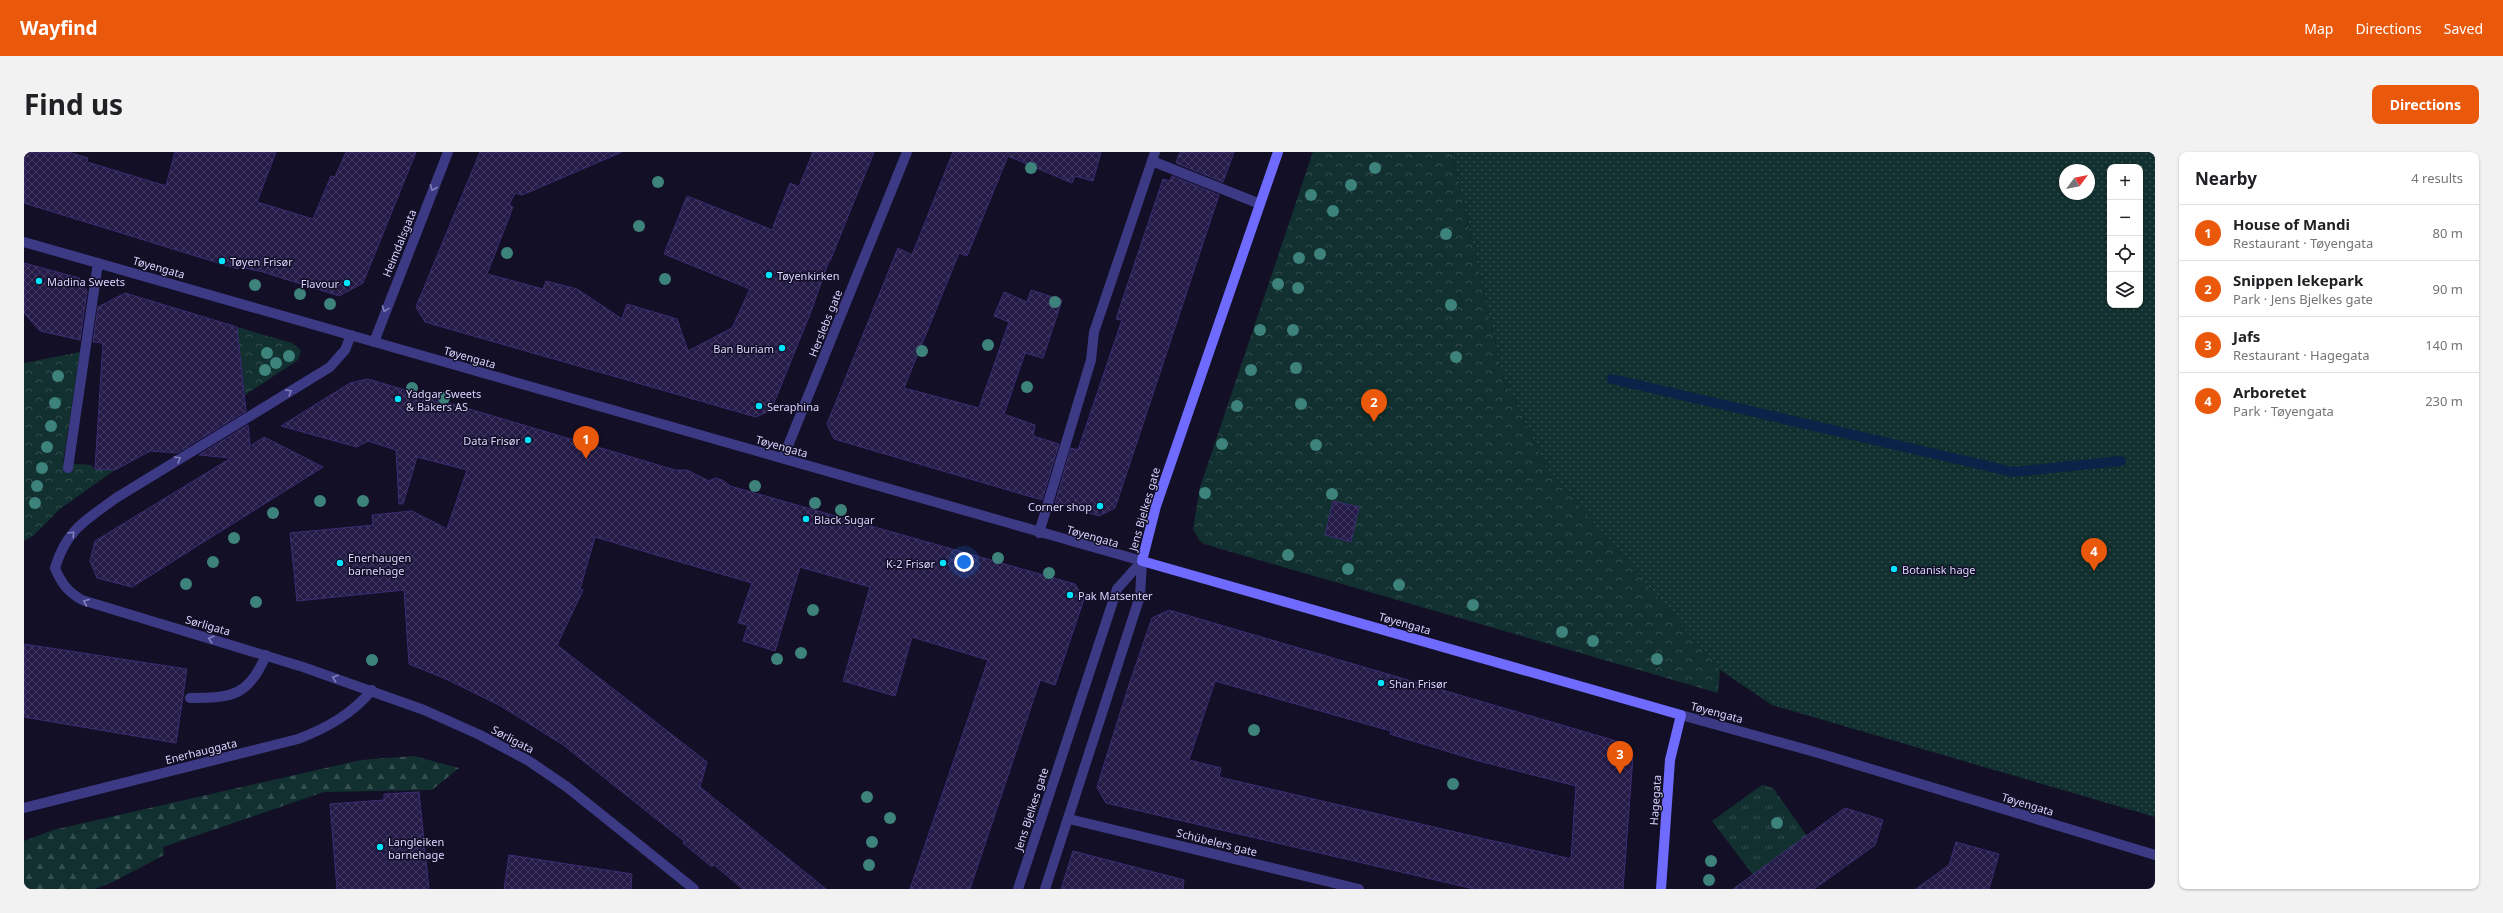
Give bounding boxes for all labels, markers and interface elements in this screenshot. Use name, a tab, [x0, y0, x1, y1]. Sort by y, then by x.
text: Wayfind	[20, 15, 98, 41]
text: Map	[2304, 19, 2333, 38]
text: Directions	[2355, 19, 2422, 38]
text: Saved	[2444, 19, 2483, 38]
text: Find us	[24, 85, 123, 123]
button: Directions	[2372, 85, 2479, 124]
north arrow	[2059, 164, 2095, 200]
map controls	[2107, 164, 2143, 308]
button: +	[2107, 164, 2143, 200]
text: Nearby	[2195, 167, 2257, 190]
text: 4 results	[2411, 169, 2463, 187]
one-way arrow	[430, 185, 438, 192]
button: −	[2107, 200, 2143, 236]
street label: Heimdalsgata	[379, 207, 419, 279]
text: House of Mandi	[2233, 214, 2350, 234]
text: 1	[2204, 224, 2212, 242]
text: 80 m	[2433, 224, 2463, 242]
text: Restaurant · Tøyengata	[2233, 234, 2373, 252]
button: locate	[2107, 236, 2143, 272]
street label: Tøyengata	[131, 252, 187, 282]
place label: Tøyen Frisør	[230, 254, 293, 269]
marker: Tøyen Frisør	[217, 256, 227, 266]
place label: Tøyenkirken	[777, 268, 840, 283]
marker: Tøyenkirken	[764, 270, 774, 280]
text: Snippen lekepark	[2233, 270, 2363, 290]
button: layers	[2107, 272, 2143, 308]
place label: Madina Sweets	[47, 274, 125, 289]
marker: Madina Sweets	[34, 276, 44, 286]
place label: Flavour	[301, 276, 339, 291]
marker: Flavour	[342, 278, 352, 288]
text: 2	[2204, 280, 2212, 298]
text: 90 m	[2433, 280, 2463, 298]
street label: Herslebs gate	[805, 287, 845, 359]
text: Park · Jens Bjelkes gate	[2233, 290, 2373, 308]
one-way arrow	[382, 306, 390, 313]
text: Jafs	[2233, 326, 2260, 346]
text: 3	[2204, 336, 2212, 354]
text: 140 m	[2425, 336, 2463, 354]
place label: Ban Buriam	[713, 341, 774, 356]
street label: Tøyengata	[442, 342, 498, 372]
marker: Ban Buriam	[777, 343, 787, 353]
text: Restaurant · Hagegata	[2233, 346, 2370, 364]
text: Arboretet	[2233, 382, 2306, 402]
place label: Yadgar Sweets & Bakers AS	[406, 386, 481, 414]
one-way arrow	[285, 389, 292, 396]
pin: 2	[1361, 389, 1387, 422]
text: 4	[2204, 392, 2212, 410]
text: 230 m	[2425, 392, 2463, 410]
marker: Yadgar Sweets & Bakers AS	[393, 394, 403, 404]
place label: Seraphina	[767, 399, 819, 414]
marker: Seraphina	[754, 401, 764, 411]
text: Park · Tøyengata	[2233, 402, 2334, 420]
pin: 1	[573, 426, 599, 459]
street label: Tøyengata	[754, 431, 810, 461]
place label: Data Frisør	[463, 433, 520, 448]
marker: Data Frisør	[523, 435, 533, 445]
one-way arrow	[174, 457, 181, 464]
street label: Jens Bjelkes gate	[1125, 465, 1163, 554]
place label: Corner shop	[1028, 499, 1092, 514]
marker: Corner shop	[1095, 501, 1105, 511]
place label: Black Sugar	[814, 512, 875, 527]
marker: Black Sugar	[801, 514, 811, 524]
street label: Tøyengata	[1065, 521, 1121, 551]
one-way arrow	[67, 531, 75, 539]
pin: 4	[2081, 538, 2107, 571]
place label: Enerhaugen barnehage	[348, 550, 411, 578]
your location	[954, 552, 974, 572]
place label: K-2 Frisør	[886, 556, 935, 571]
marker: Enerhaugen barnehage	[335, 558, 345, 568]
marker: K-2 Frisør	[938, 558, 948, 568]
place label: Botanisk hage	[1902, 562, 1976, 577]
marker: Botanisk hage	[1889, 564, 1899, 574]
place label: Pak Matsenter	[1078, 588, 1153, 603]
marker: Pak Matsenter	[1065, 590, 1075, 600]
one-way arrow	[83, 598, 90, 606]
street label: Tøyengata	[1377, 608, 1433, 638]
street label: Sørligata	[184, 611, 232, 639]
one-way arrow	[208, 635, 215, 644]
one-way arrow	[332, 674, 339, 682]
place label: Shan Frisør	[1389, 676, 1448, 691]
marker: Shan Frisør	[1376, 678, 1386, 688]
street label: Tøyengata	[1689, 698, 1745, 726]
street label: Sørligata	[489, 722, 537, 756]
street label: Enerhauggata	[164, 735, 238, 767]
pin: 3	[1607, 741, 1633, 774]
street label: Jens Bjelkes gate	[1010, 766, 1051, 853]
street label: Hagegata	[1646, 774, 1664, 826]
street label: Tøyengata	[2000, 789, 2056, 819]
street label: Schübelers gate	[1175, 825, 1259, 859]
place label: Langleiken barnehage	[388, 834, 444, 862]
marker: Langleiken barnehage	[375, 842, 385, 852]

